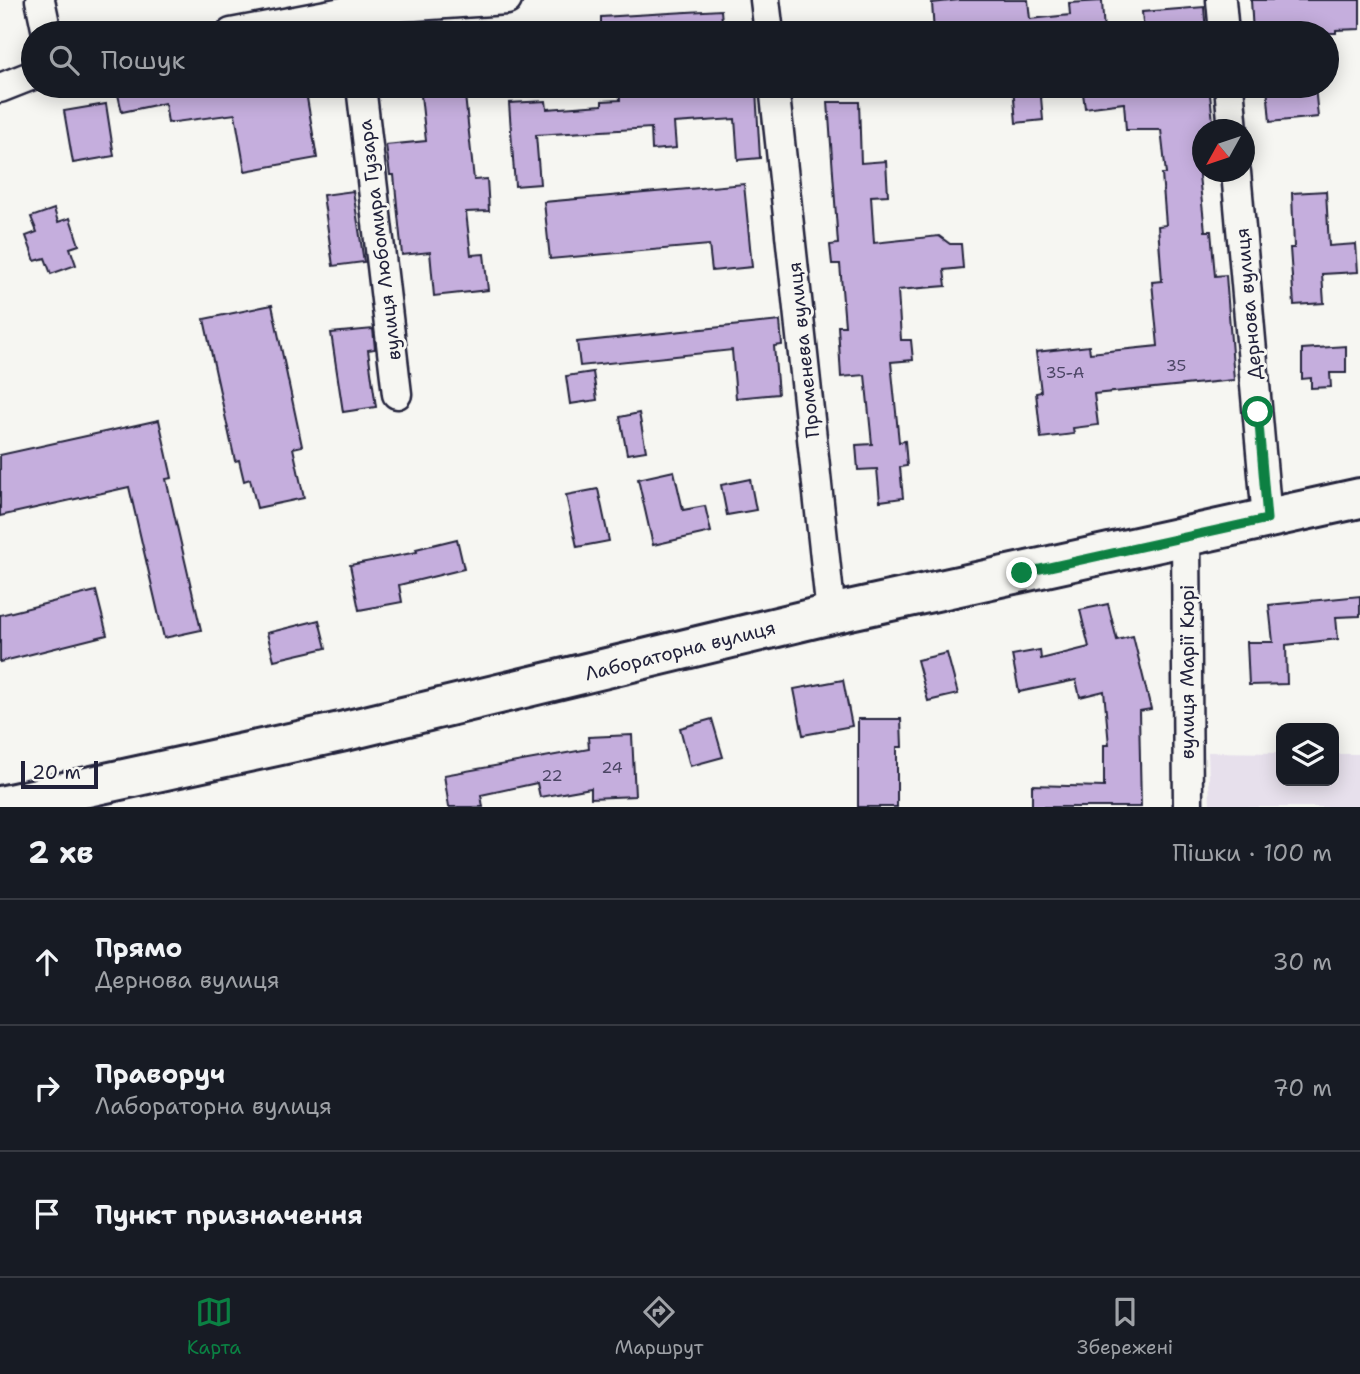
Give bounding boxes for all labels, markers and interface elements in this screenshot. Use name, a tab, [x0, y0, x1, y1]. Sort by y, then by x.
search box	[21, 21, 1339, 98]
icon: search	[45, 41, 83, 79]
text: Пошук	[101, 42, 185, 77]
street label: вулиця Любомира Гузара	[352, 118, 407, 362]
north arrow	[1192, 119, 1255, 182]
street label: Дернова вулиця	[1229, 227, 1268, 381]
street label: Променева вулиця	[782, 261, 825, 439]
house number: 35	[1166, 355, 1186, 376]
house number: 35-А	[1046, 362, 1084, 383]
route start	[1242, 396, 1273, 427]
route end	[1006, 557, 1037, 588]
street label: вулиця Марії Кюрі	[1175, 585, 1200, 759]
street label: Лабораторна вулиця	[582, 615, 778, 686]
map controls	[1276, 723, 1339, 786]
button: layers	[1276, 723, 1339, 786]
house number: 24	[601, 757, 623, 778]
scale bar	[21, 758, 98, 790]
text: 20 m	[32, 760, 81, 785]
house number: 22	[541, 765, 563, 786]
text: 2 хв	[28, 832, 93, 873]
text: Пішки · 100 m	[1172, 838, 1332, 868]
text: Прямо	[95, 930, 183, 965]
icon: ahead	[28, 943, 66, 981]
text: 30 m	[1273, 947, 1332, 977]
text: Дернова вулиця	[95, 965, 280, 995]
text: Праворуч	[95, 1056, 225, 1091]
icon: right	[28, 1069, 66, 1107]
text: 70 m	[1273, 1073, 1332, 1103]
text: Лабораторна вулиця	[95, 1091, 332, 1121]
icon: arrive	[28, 1195, 66, 1233]
text: Пункт призначення	[95, 1197, 363, 1232]
tab: Карта	[187, 1293, 241, 1360]
tab: Маршрут	[615, 1293, 703, 1360]
tab: Збережені	[1077, 1293, 1173, 1360]

